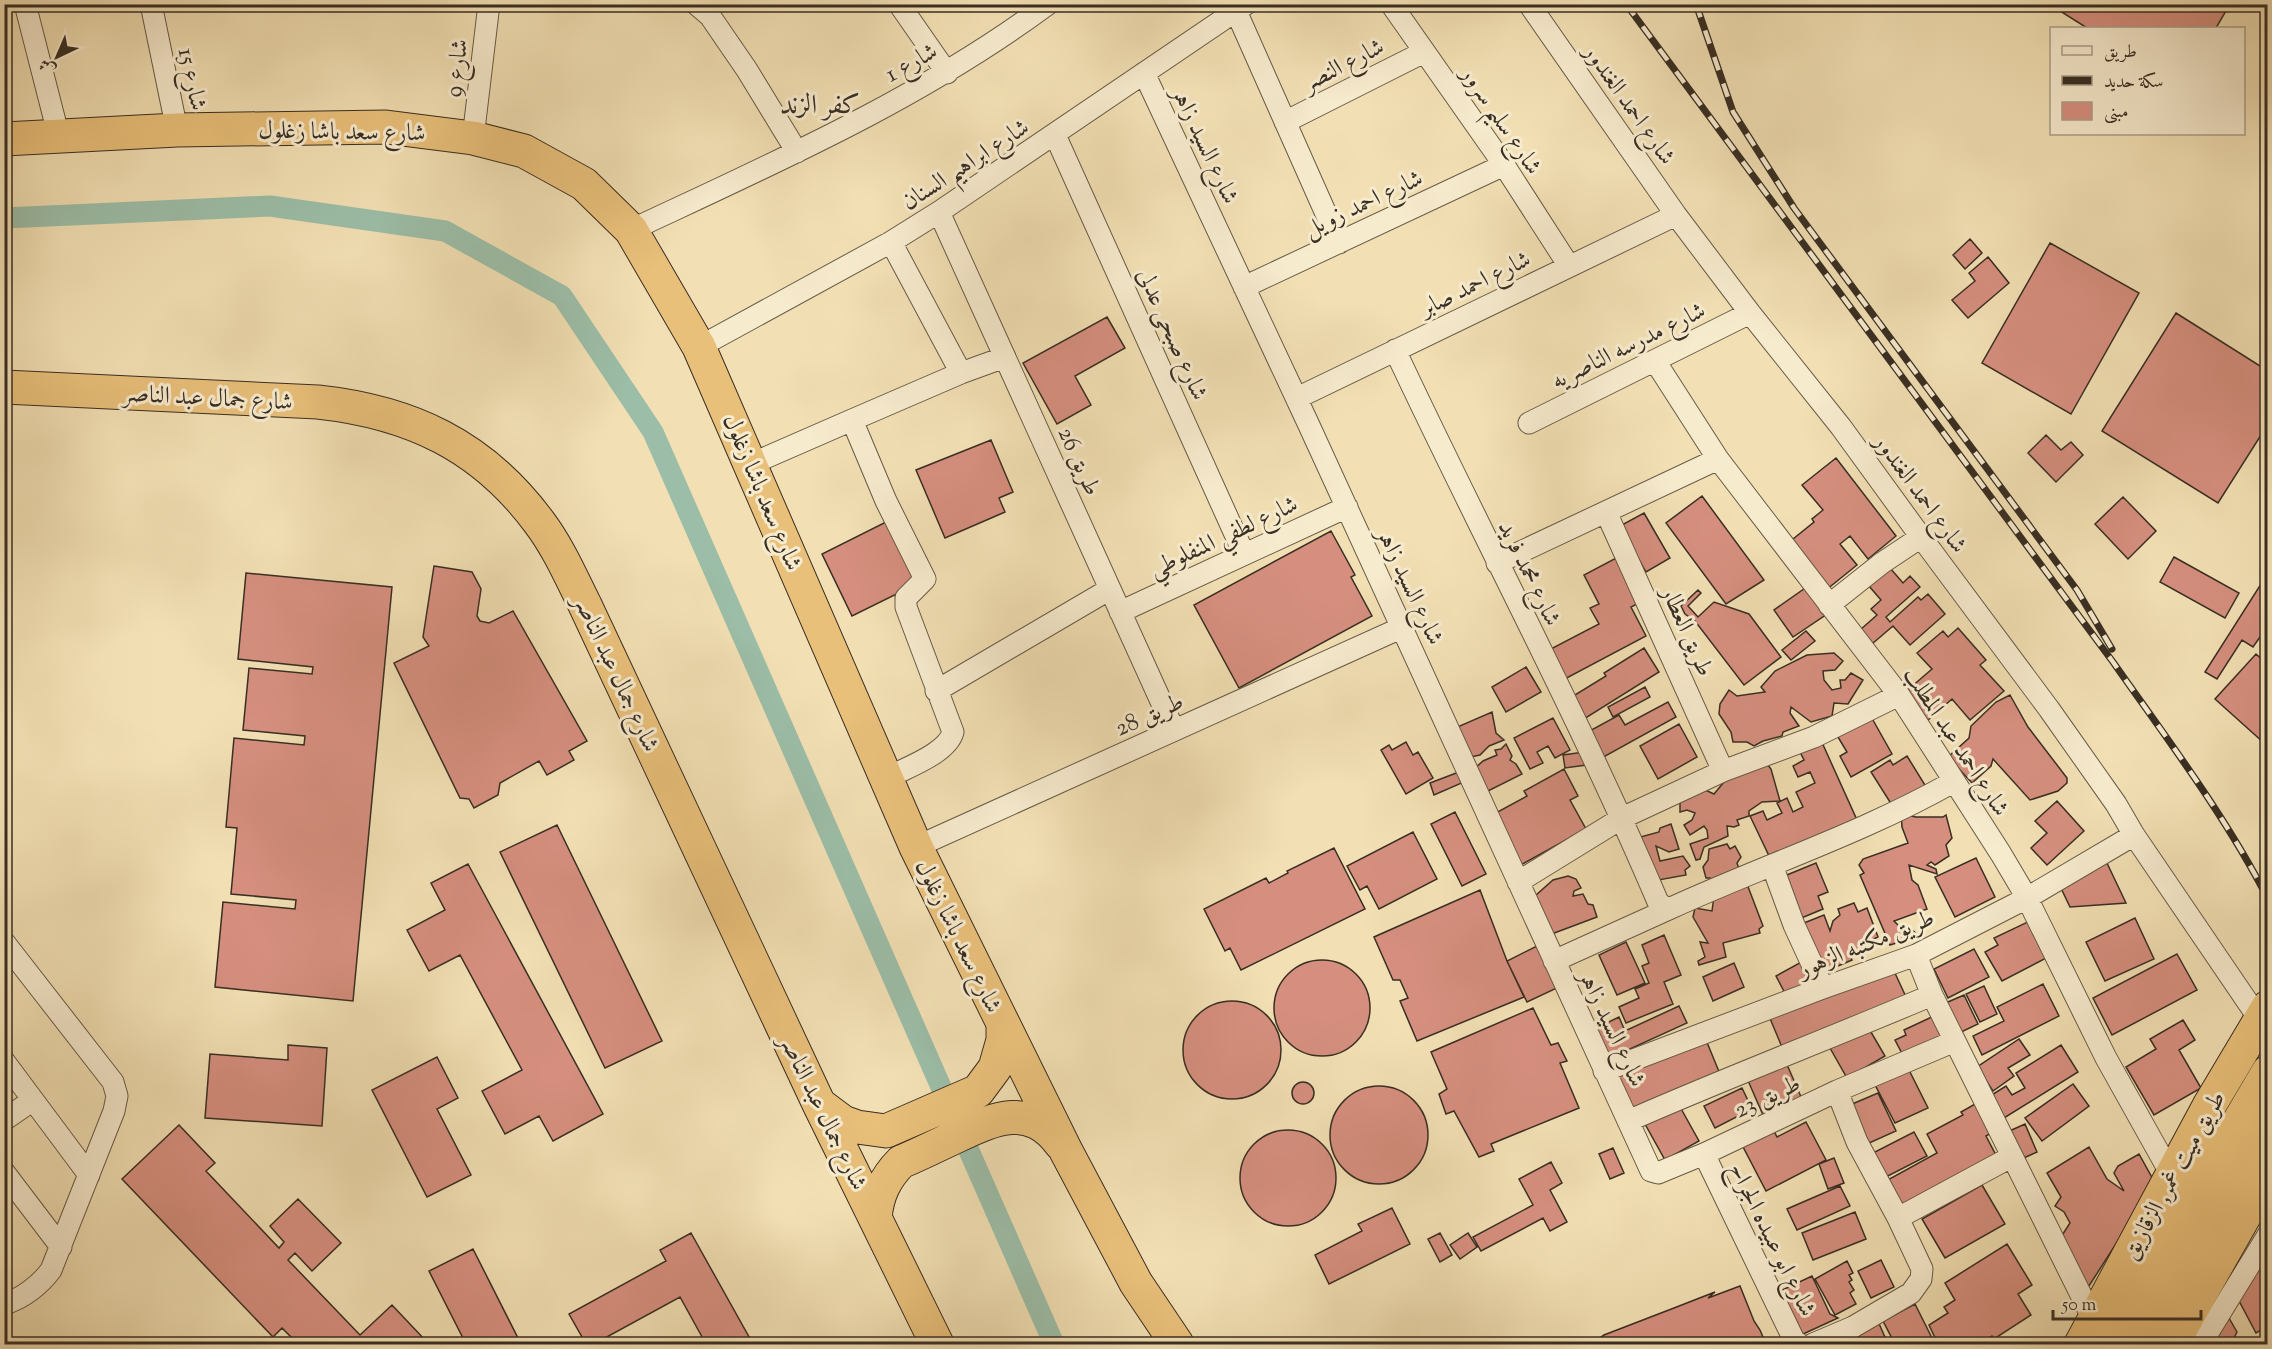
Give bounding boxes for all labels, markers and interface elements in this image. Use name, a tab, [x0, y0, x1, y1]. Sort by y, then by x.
north arrow	[27, 27, 87, 87]
legend	[2050, 27, 2245, 135]
street label: شارع النصر	[1295, 31, 1391, 103]
street label: شارع 1	[880, 36, 945, 93]
street label: شارع احمد الغندور	[1572, 36, 1683, 173]
street label: شارع 9	[438, 37, 479, 99]
text: طريق	[2104, 40, 2137, 66]
street label: شارع 15	[167, 45, 214, 114]
text: ش	[35, 52, 62, 80]
street label: شارع سليم سرور	[1446, 58, 1549, 185]
text: سكة حديد	[2104, 70, 2164, 96]
street label: شارع السيد زاهر	[1160, 79, 1246, 211]
district label: كفر الزند	[780, 87, 860, 126]
text: مبنى	[2104, 100, 2129, 126]
street label: شارع ابراهيم السنان	[896, 112, 1039, 224]
street label: شارع سعد باشا زغلول	[258, 115, 426, 152]
street label: شارع احمد زويل	[1299, 162, 1429, 248]
street label: شارع احمد صابر	[1412, 243, 1538, 329]
street label: شارع صبحى عدلى	[1126, 263, 1215, 407]
street label: شارع مدرسه الناصريه	[1546, 295, 1712, 400]
street label: شارع جمال عبد الناصر	[119, 377, 294, 421]
street label: شارع سعد باشا زغلول	[712, 409, 809, 577]
street label: طريق 26	[1048, 422, 1108, 502]
street label: شارع احمد الغندور	[1862, 426, 1974, 562]
street label: شارع لطفي المنفلوطي	[1144, 488, 1306, 591]
street label: شارع محمد فريد	[1487, 515, 1568, 633]
street label: شارع السيد زاهر	[1365, 520, 1451, 652]
street label: طريق العطار	[1650, 579, 1721, 682]
street label: شارع جمال عبد الناصر	[562, 587, 667, 758]
street label: شارع احمد عبد المطلب	[1893, 660, 2017, 824]
street label: طريق 28	[1110, 686, 1190, 746]
street label: شارع سعد باشا زغلول	[904, 854, 1009, 1020]
street label: طريق مكتبه الزهور	[1792, 902, 1940, 988]
street label: شارع السيد زاهر	[1567, 962, 1653, 1094]
street label: شارع جمال عبد الناصر	[767, 1026, 875, 1197]
street label: طريق 23	[1729, 1068, 1807, 1128]
street label: طريق ميت غمر, الزقازيق	[2114, 1085, 2235, 1267]
street label: شارع ابو عبيده الجراح	[1717, 1157, 1823, 1324]
scale bar	[2053, 1283, 2202, 1321]
text: 50 m	[2061, 1293, 2097, 1319]

